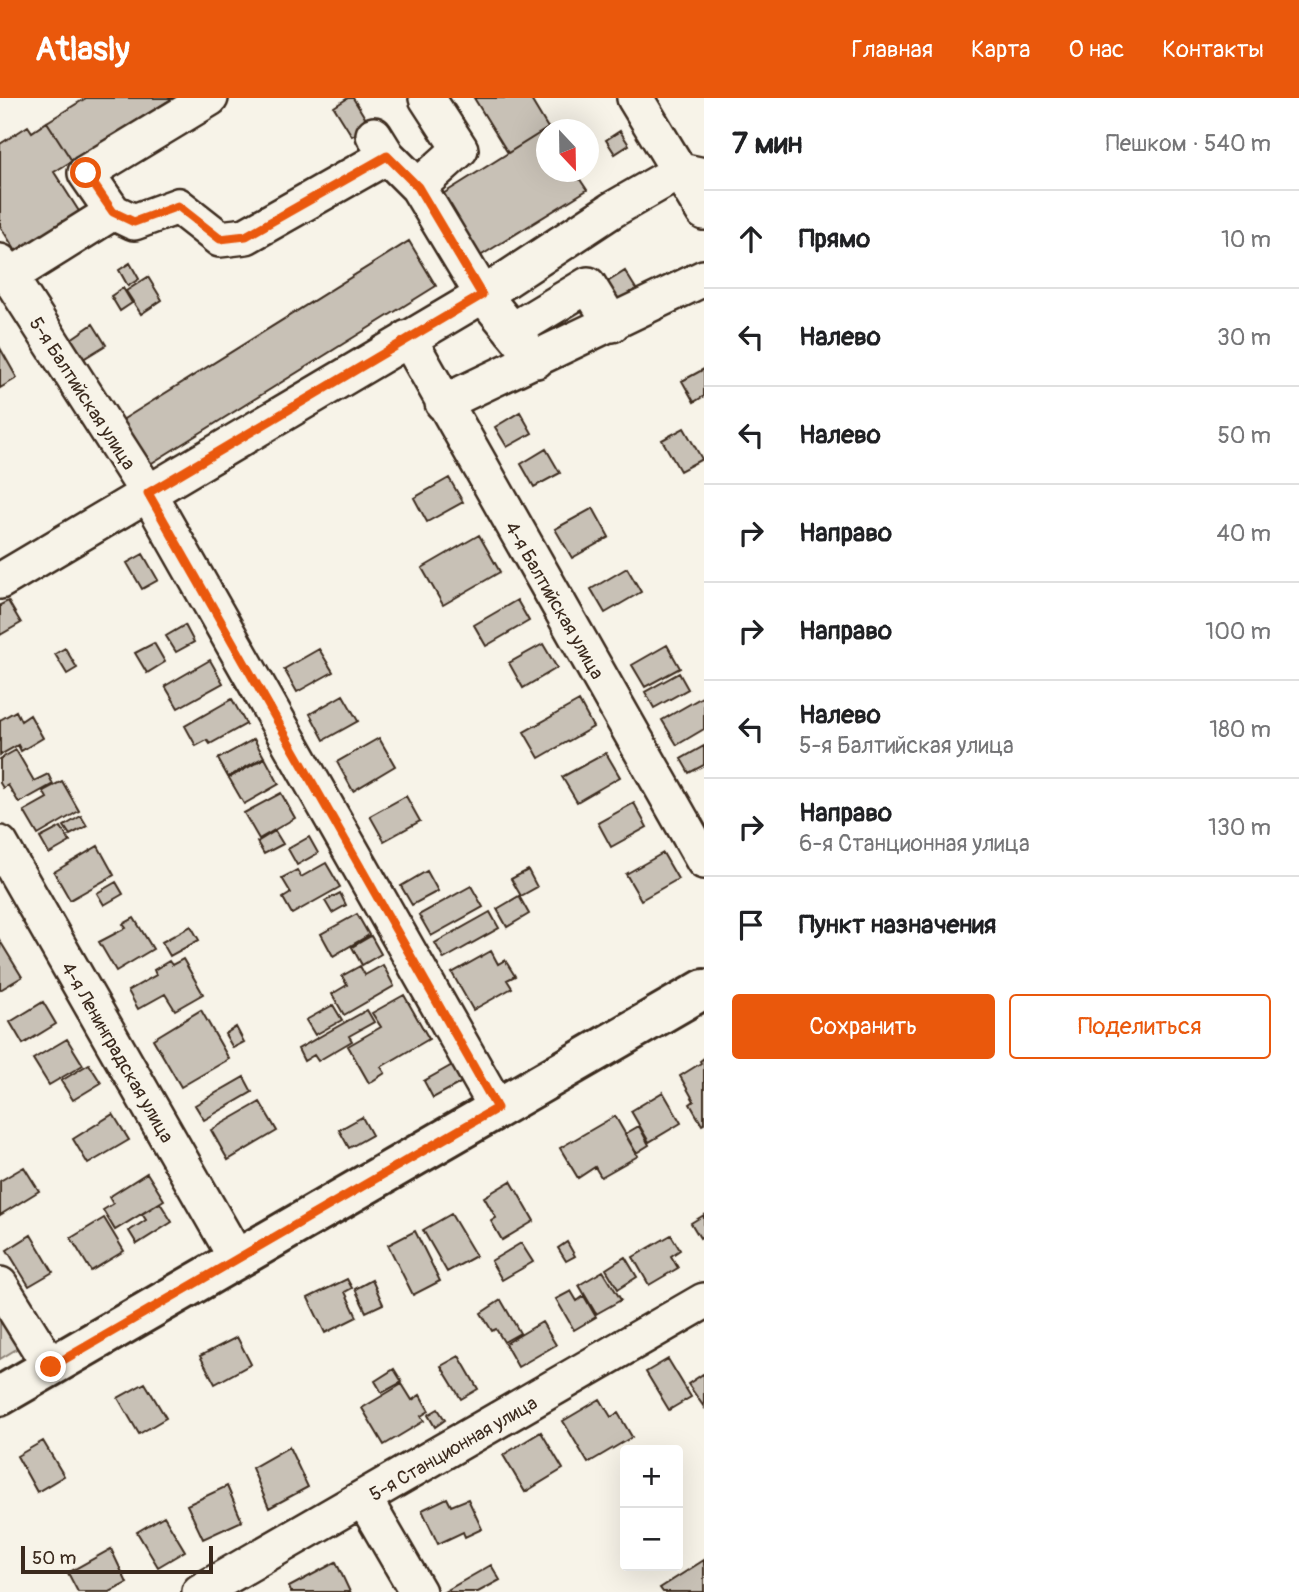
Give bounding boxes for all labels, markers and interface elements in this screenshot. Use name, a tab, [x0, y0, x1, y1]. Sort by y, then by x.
text: Atlasly	[35, 29, 130, 70]
text: Главная	[852, 35, 933, 64]
text: Карта	[971, 35, 1031, 64]
text: О нас	[1069, 35, 1124, 64]
text: Контакты	[1162, 35, 1264, 64]
north arrow	[536, 119, 599, 182]
text: 7 мин	[732, 125, 802, 162]
text: Пешком · 540 m	[1106, 129, 1271, 158]
route start	[70, 157, 101, 188]
icon: ahead	[732, 220, 770, 258]
text: Прямо	[799, 223, 870, 255]
text: 10 m	[1221, 225, 1271, 254]
street label: 5-я Балтийская улица	[24, 313, 141, 475]
icon: left	[732, 318, 770, 356]
text: Налево	[799, 321, 881, 353]
text: 30 m	[1217, 323, 1271, 352]
icon: left	[732, 416, 770, 454]
text: Налево	[799, 419, 881, 451]
text: 50 m	[1217, 421, 1271, 450]
icon: right	[732, 514, 770, 552]
street label: 4-я Балтийская улица	[499, 517, 609, 684]
text: Направо	[799, 517, 892, 549]
text: 40 m	[1217, 519, 1271, 548]
icon: right	[732, 612, 770, 650]
text: Направо	[799, 615, 892, 647]
text: 100 m	[1205, 617, 1271, 646]
text: Налево	[799, 699, 881, 731]
icon: left	[732, 710, 770, 748]
text: 180 m	[1209, 715, 1271, 744]
text: 5-я Балтийская улица	[799, 731, 1014, 760]
text: Направо	[799, 797, 892, 829]
icon: right	[732, 808, 770, 846]
text: 130 m	[1208, 813, 1271, 842]
text: 6-я Станционная улица	[799, 829, 1030, 858]
icon: arrive	[732, 906, 770, 944]
text: Пункт назначения	[799, 909, 996, 941]
street label: 4-я Ленинградская улица	[56, 958, 179, 1147]
button: Сохранить	[732, 994, 995, 1059]
button: Поделиться	[1009, 994, 1271, 1059]
route end	[35, 1351, 66, 1382]
street label: 5-я Станционная улица	[365, 1391, 542, 1507]
map controls	[620, 1445, 683, 1571]
button: +	[620, 1445, 683, 1508]
button: −	[620, 1508, 683, 1571]
scale bar	[21, 1543, 214, 1575]
text: 50 m	[32, 1546, 76, 1570]

